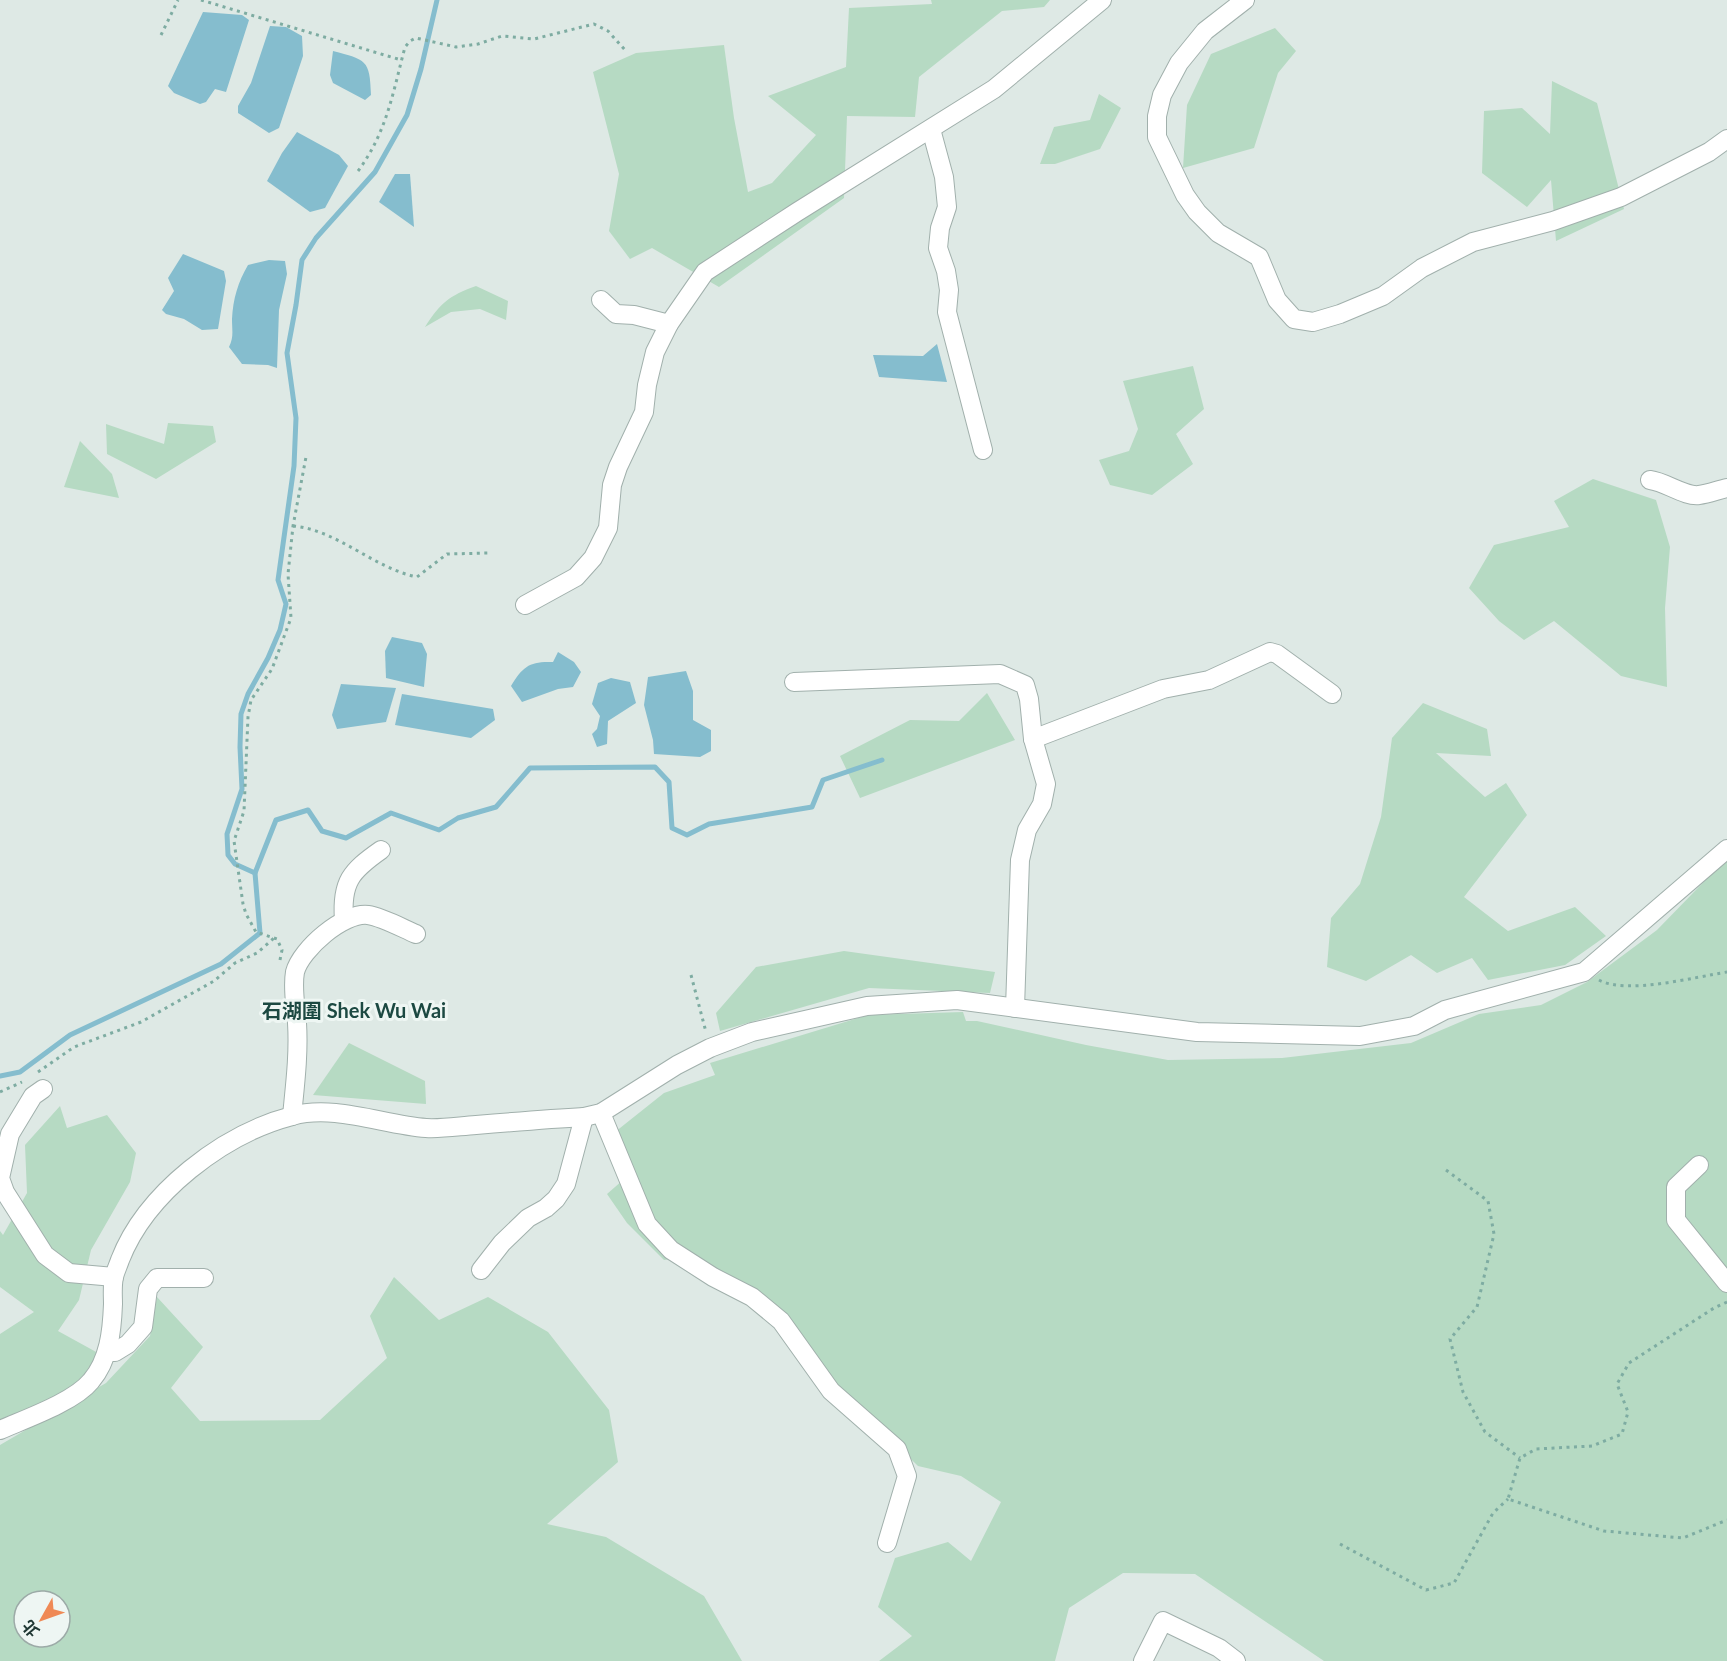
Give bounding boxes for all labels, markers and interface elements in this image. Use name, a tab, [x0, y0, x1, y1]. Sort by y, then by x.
district label: 石湖圍 Shek Wu Wai	[262, 998, 446, 1022]
north arrow	[12, 1589, 72, 1649]
text: 北	[18, 1617, 43, 1641]

